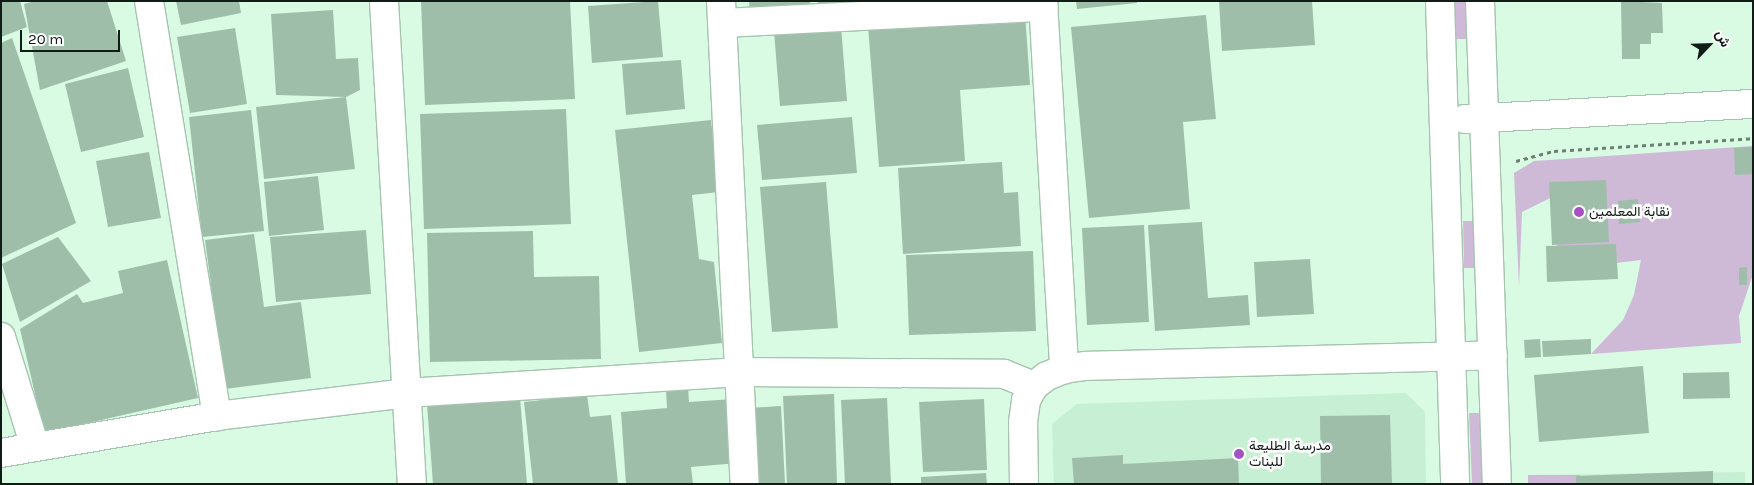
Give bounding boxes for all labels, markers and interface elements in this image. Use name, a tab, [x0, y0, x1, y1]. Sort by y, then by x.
scale bar	[22, 20, 122, 52]
north arrow	[1684, 20, 1734, 70]
text: ش	[1712, 28, 1734, 50]
text: 20 m	[28, 30, 63, 48]
place label: نقابة المعلمين	[1589, 204, 1670, 220]
marker: نقابة المعلمين	[1573, 206, 1585, 218]
place label: مدرسة الطليعة للبنات	[1249, 438, 1331, 471]
marker: مدرسة الطليعة للبنات	[1233, 448, 1245, 460]

